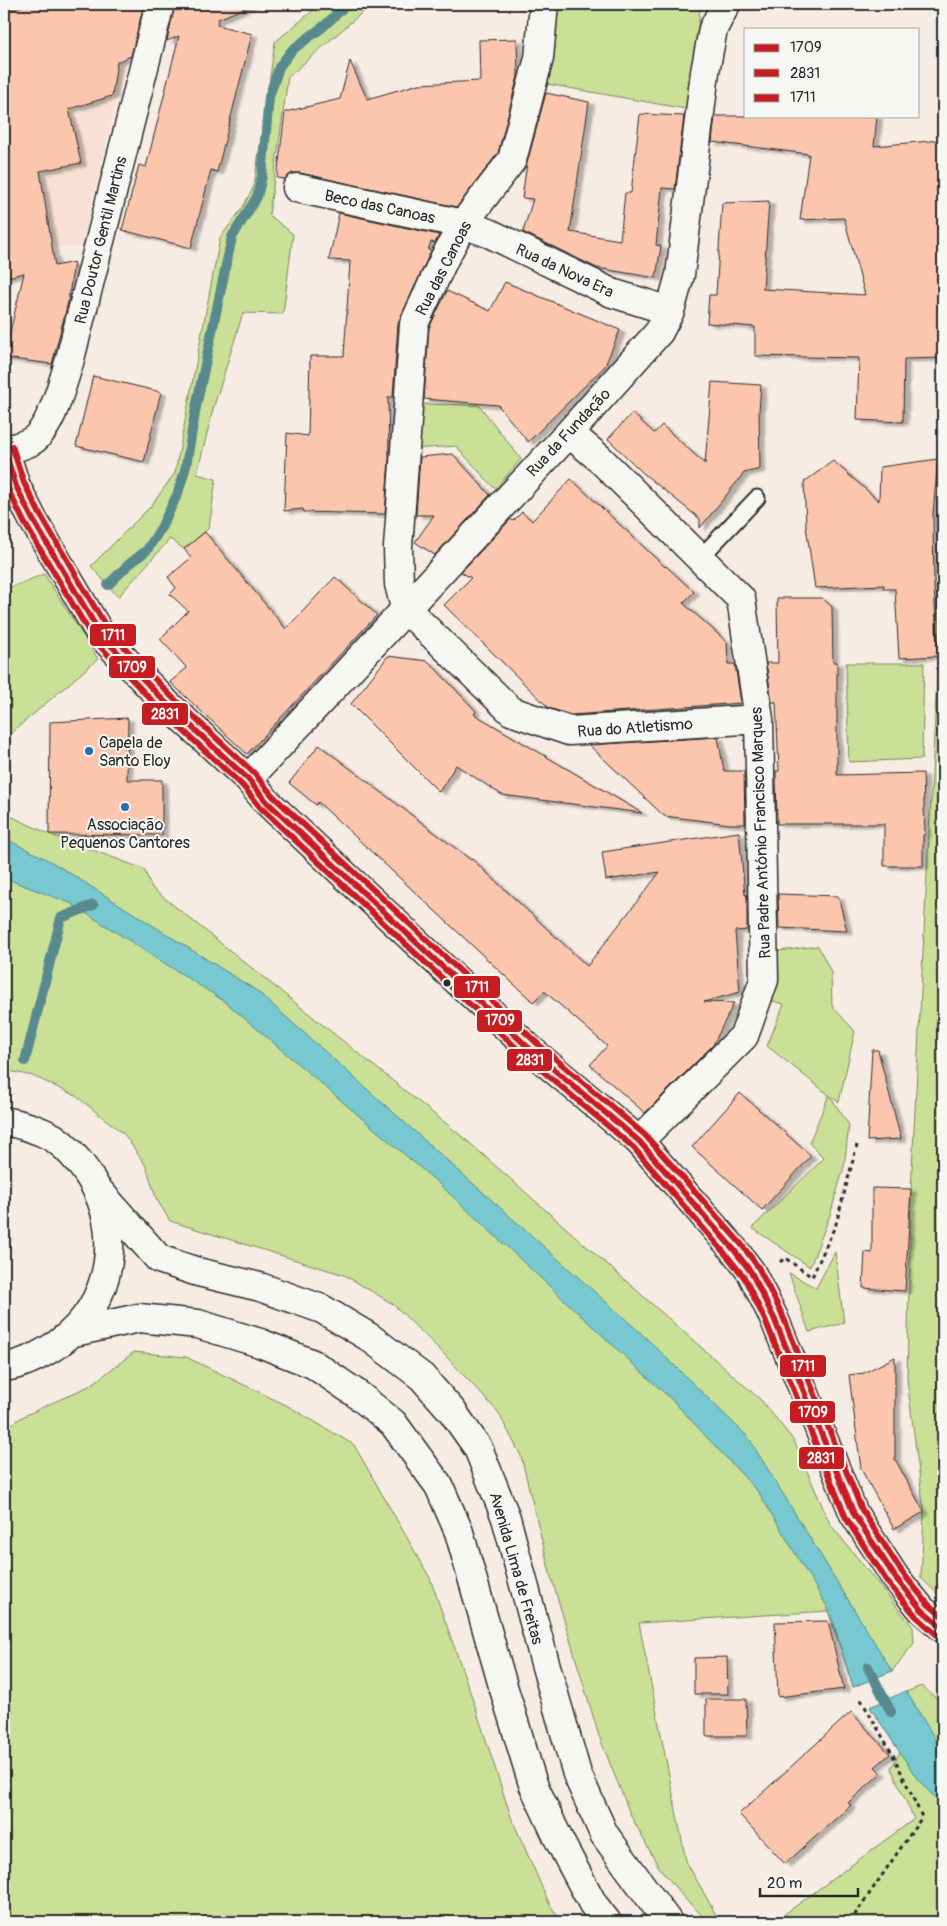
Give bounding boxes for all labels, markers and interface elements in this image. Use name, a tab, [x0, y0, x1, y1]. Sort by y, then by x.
legend	[744, 28, 920, 118]
text: 1709	[790, 38, 822, 57]
text: 2831	[790, 64, 820, 83]
text: 1711	[790, 88, 816, 107]
street label: Rua Doutor Gentil Martins	[70, 154, 132, 326]
street label: Beco das Canoas	[323, 186, 437, 228]
street label: Rua das Canoas	[411, 218, 476, 319]
street label: Rua da Nova Era	[512, 239, 617, 302]
street label: Rua da Fundação	[522, 384, 615, 481]
line badge: 1711	[89, 623, 137, 647]
text: 1711	[101, 627, 125, 644]
line badge: 1709	[108, 655, 156, 679]
text: 1709	[117, 659, 147, 676]
line badge: 2831	[141, 702, 189, 726]
text: 2831	[151, 706, 179, 723]
street label: Rua Padre António Francisco Marques	[747, 707, 775, 959]
street label: Rua do Atletismo	[577, 714, 694, 742]
place label: Capela de Santo Eloy	[99, 733, 170, 771]
marker: Capela de Santo Eloy	[83, 745, 95, 757]
marker: Associação Pequenos Cantores	[119, 801, 131, 813]
place label: Associação Pequenos Cantores	[60, 815, 190, 853]
line badge: 1711	[453, 975, 501, 999]
unlabelled marker	[442, 978, 452, 988]
text: 1711	[465, 979, 489, 996]
line badge: 1709	[476, 1009, 523, 1033]
text: 1709	[485, 1012, 515, 1029]
line badge: 2831	[506, 1048, 553, 1072]
text: 2831	[516, 1052, 544, 1069]
line badge: 1711	[779, 1354, 827, 1378]
text: 1711	[791, 1358, 815, 1375]
line badge: 1709	[789, 1400, 836, 1424]
text: 1709	[798, 1404, 828, 1421]
line badge: 2831	[798, 1446, 845, 1470]
text: 2831	[807, 1450, 835, 1467]
street label: Avenida Lima de Freitas	[485, 1490, 547, 1647]
scale bar	[760, 1866, 857, 1898]
text: 20 m	[767, 1874, 802, 1893]

